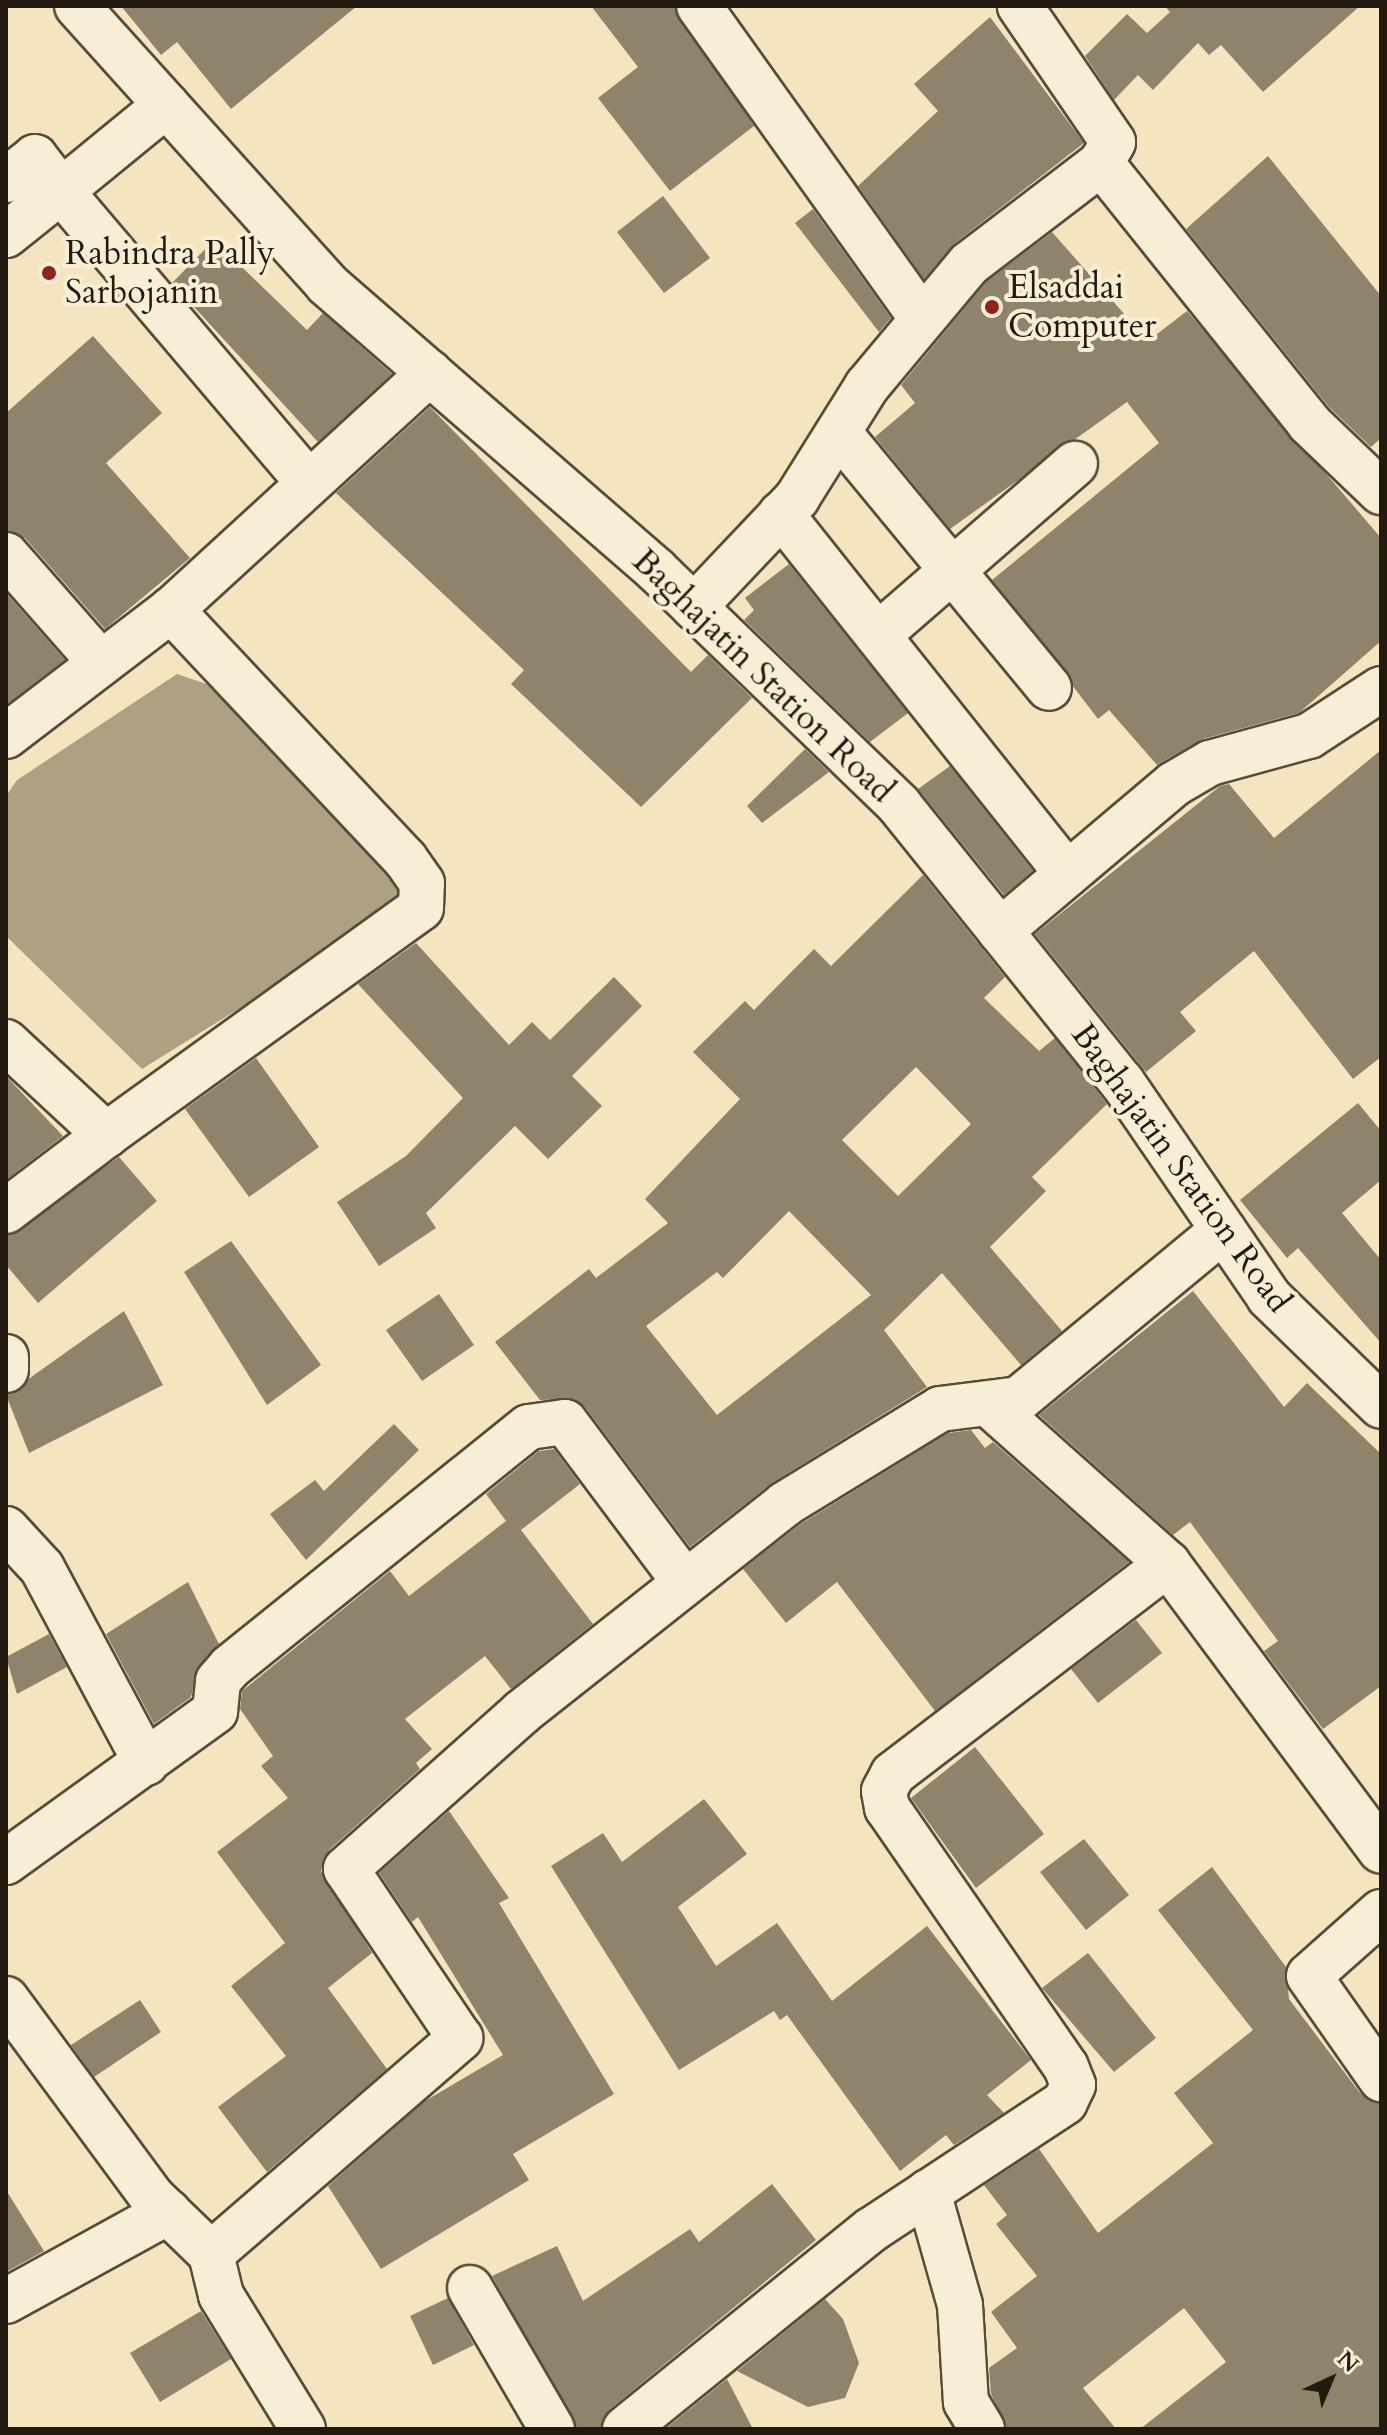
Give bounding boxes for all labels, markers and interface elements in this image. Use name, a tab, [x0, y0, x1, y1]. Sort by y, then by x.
place label: Rabindra Pally Sarbojanin	[65, 233, 275, 312]
marker: Rabindra Pally Sarbojanin	[40, 264, 58, 282]
place label: Elsaddai Computer	[1008, 267, 1156, 346]
marker: Elsaddai Computer	[983, 298, 1001, 316]
street label: Baghajatin Station Road	[624, 541, 902, 811]
street label: Baghajatin Station Road	[1062, 1015, 1300, 1321]
north arrow	[1291, 2339, 1371, 2419]
text: N	[1330, 2344, 1365, 2379]

